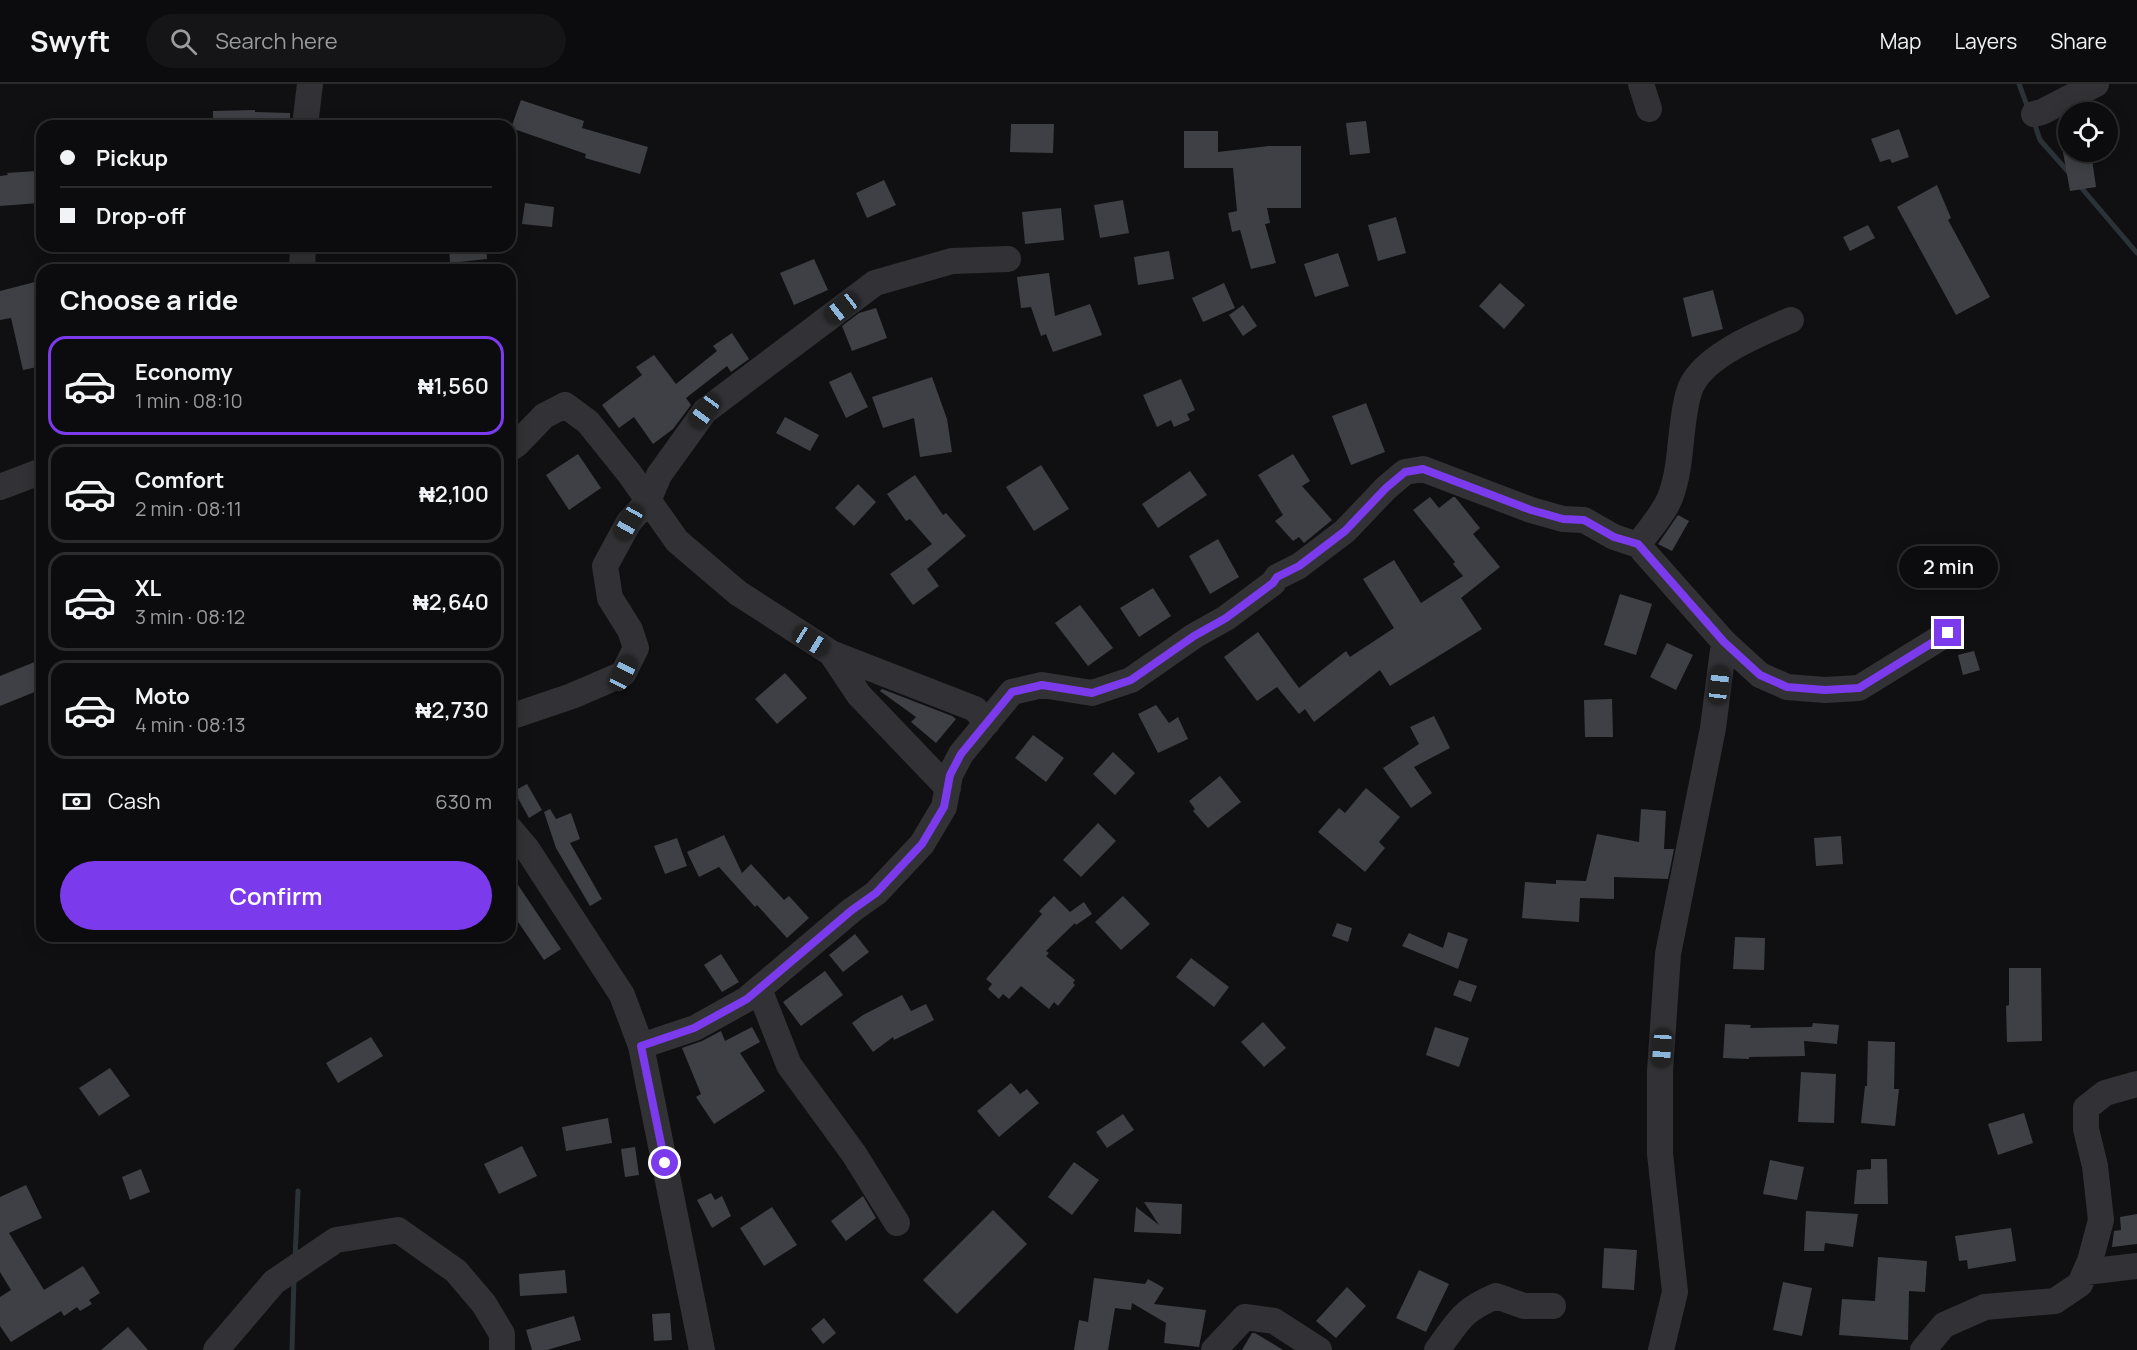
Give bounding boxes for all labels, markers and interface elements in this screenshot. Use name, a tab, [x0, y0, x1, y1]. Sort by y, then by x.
search box	[146, 14, 566, 68]
text: Swyft	[30, 22, 110, 60]
icon: search	[167, 25, 200, 58]
text: Search here	[215, 26, 338, 56]
text: Map	[1880, 27, 1921, 55]
text: Layers	[1954, 27, 2017, 55]
text: Share	[2050, 27, 2107, 55]
map controls	[2058, 102, 2118, 162]
button: locate	[2058, 102, 2118, 162]
text: Pickup	[96, 143, 168, 173]
text: Drop-off	[96, 201, 186, 231]
text: Choose a ride	[60, 281, 238, 318]
car	[822, 290, 862, 326]
text: Economy	[135, 357, 233, 387]
icon: car	[63, 359, 117, 413]
text: ₦1,560	[418, 371, 489, 401]
text: 1 min · 08:10	[135, 387, 243, 414]
car	[687, 391, 723, 431]
text: Comfort	[135, 465, 224, 495]
icon: car	[63, 467, 117, 521]
text: ₦2,100	[419, 479, 489, 509]
text: 2 min · 08:11	[135, 495, 242, 522]
car	[612, 502, 646, 542]
callout: 2 min	[1898, 546, 1998, 588]
text: 2 min	[1923, 553, 1974, 580]
text: XL	[135, 573, 161, 603]
icon: car	[63, 575, 117, 629]
text: ₦2,640	[413, 587, 489, 617]
text: 3 min · 08:12	[135, 603, 245, 630]
route end	[1934, 619, 1961, 646]
car	[791, 624, 831, 658]
car	[607, 654, 639, 694]
car	[1708, 666, 1730, 704]
text: Moto	[135, 681, 190, 711]
icon: car	[63, 683, 117, 737]
text: ₦2,730	[416, 695, 489, 725]
text: 4 min · 08:13	[135, 711, 245, 738]
icon: cash	[60, 785, 93, 818]
text: Cash	[108, 786, 161, 816]
text: 630 m	[435, 788, 492, 815]
button: Confirm	[60, 861, 492, 930]
car	[1652, 1029, 1672, 1067]
route start	[651, 1149, 678, 1176]

